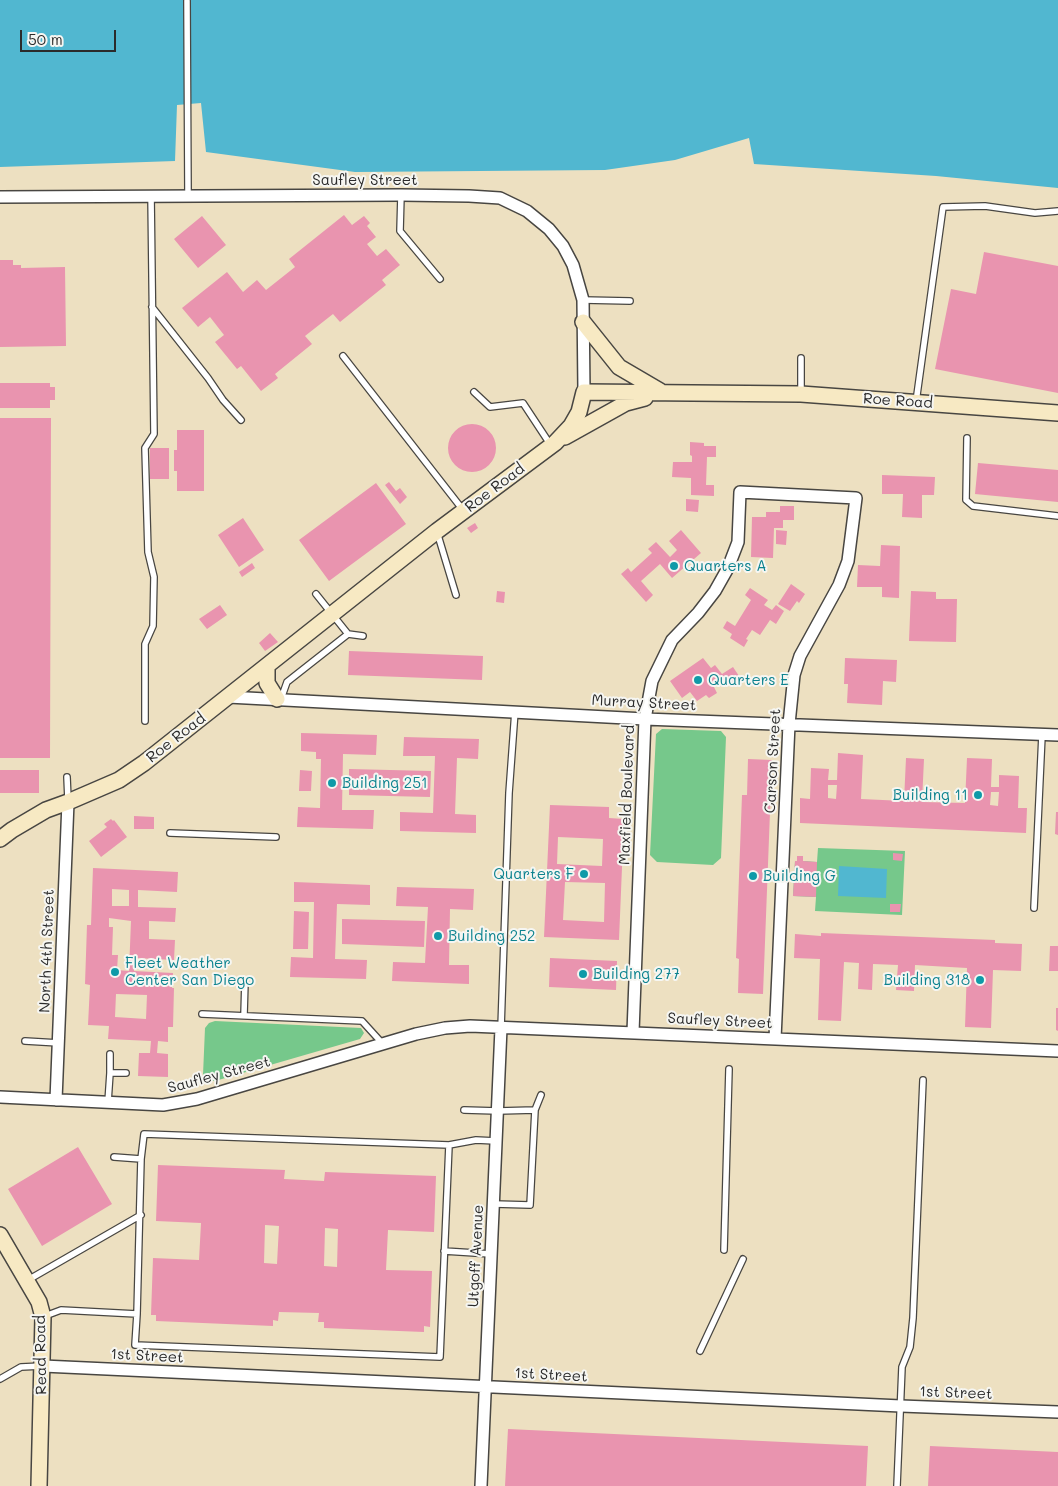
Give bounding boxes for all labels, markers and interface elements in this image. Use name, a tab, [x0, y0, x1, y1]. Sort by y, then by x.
scale bar	[22, 20, 119, 52]
text: 50 m	[28, 29, 63, 49]
street label: Saufley Street	[312, 171, 418, 189]
street label: Roe Road	[862, 390, 934, 412]
street label: Roe Road	[462, 460, 528, 516]
place label: Quarters A	[684, 557, 767, 575]
marker: Quarters A	[668, 560, 680, 572]
place label: Quarters E	[708, 671, 789, 689]
marker: Quarters E	[692, 674, 704, 686]
street label: Murray Street	[591, 691, 697, 715]
street label: Carson Street	[761, 708, 785, 814]
street label: Roe Road	[143, 709, 209, 767]
street label: Maxfield Boulevard	[616, 724, 638, 866]
place label: Building 251	[342, 774, 428, 792]
marker: Building 251	[326, 777, 338, 789]
place label: Building 11	[893, 786, 968, 804]
marker: Building 11	[972, 789, 984, 801]
place label: Quarters F	[493, 865, 574, 883]
place label: Building G	[763, 867, 836, 885]
marker: Quarters F	[578, 868, 590, 880]
marker: Building G	[747, 870, 759, 882]
street label: North 4th Street	[36, 889, 58, 1013]
place label: Building 252	[448, 927, 535, 945]
marker: Building 252	[432, 930, 444, 942]
place label: Fleet Weather Center San Diego	[125, 954, 254, 989]
place label: Building 277	[593, 965, 680, 983]
marker: Fleet Weather Center San Diego	[109, 966, 121, 978]
marker: Building 277	[577, 968, 589, 980]
place label: Building 318	[884, 971, 970, 989]
marker: Building 318	[974, 974, 986, 986]
street label: Saufley Street	[667, 1009, 773, 1033]
street label: Saufley Street	[166, 1053, 272, 1097]
street label: Utgoff Avenue	[464, 1204, 488, 1308]
street label: Read Road	[31, 1315, 51, 1395]
street label: 1st Street	[110, 1345, 184, 1367]
street label: 1st Street	[514, 1364, 588, 1386]
street label: 1st Street	[919, 1383, 993, 1403]

